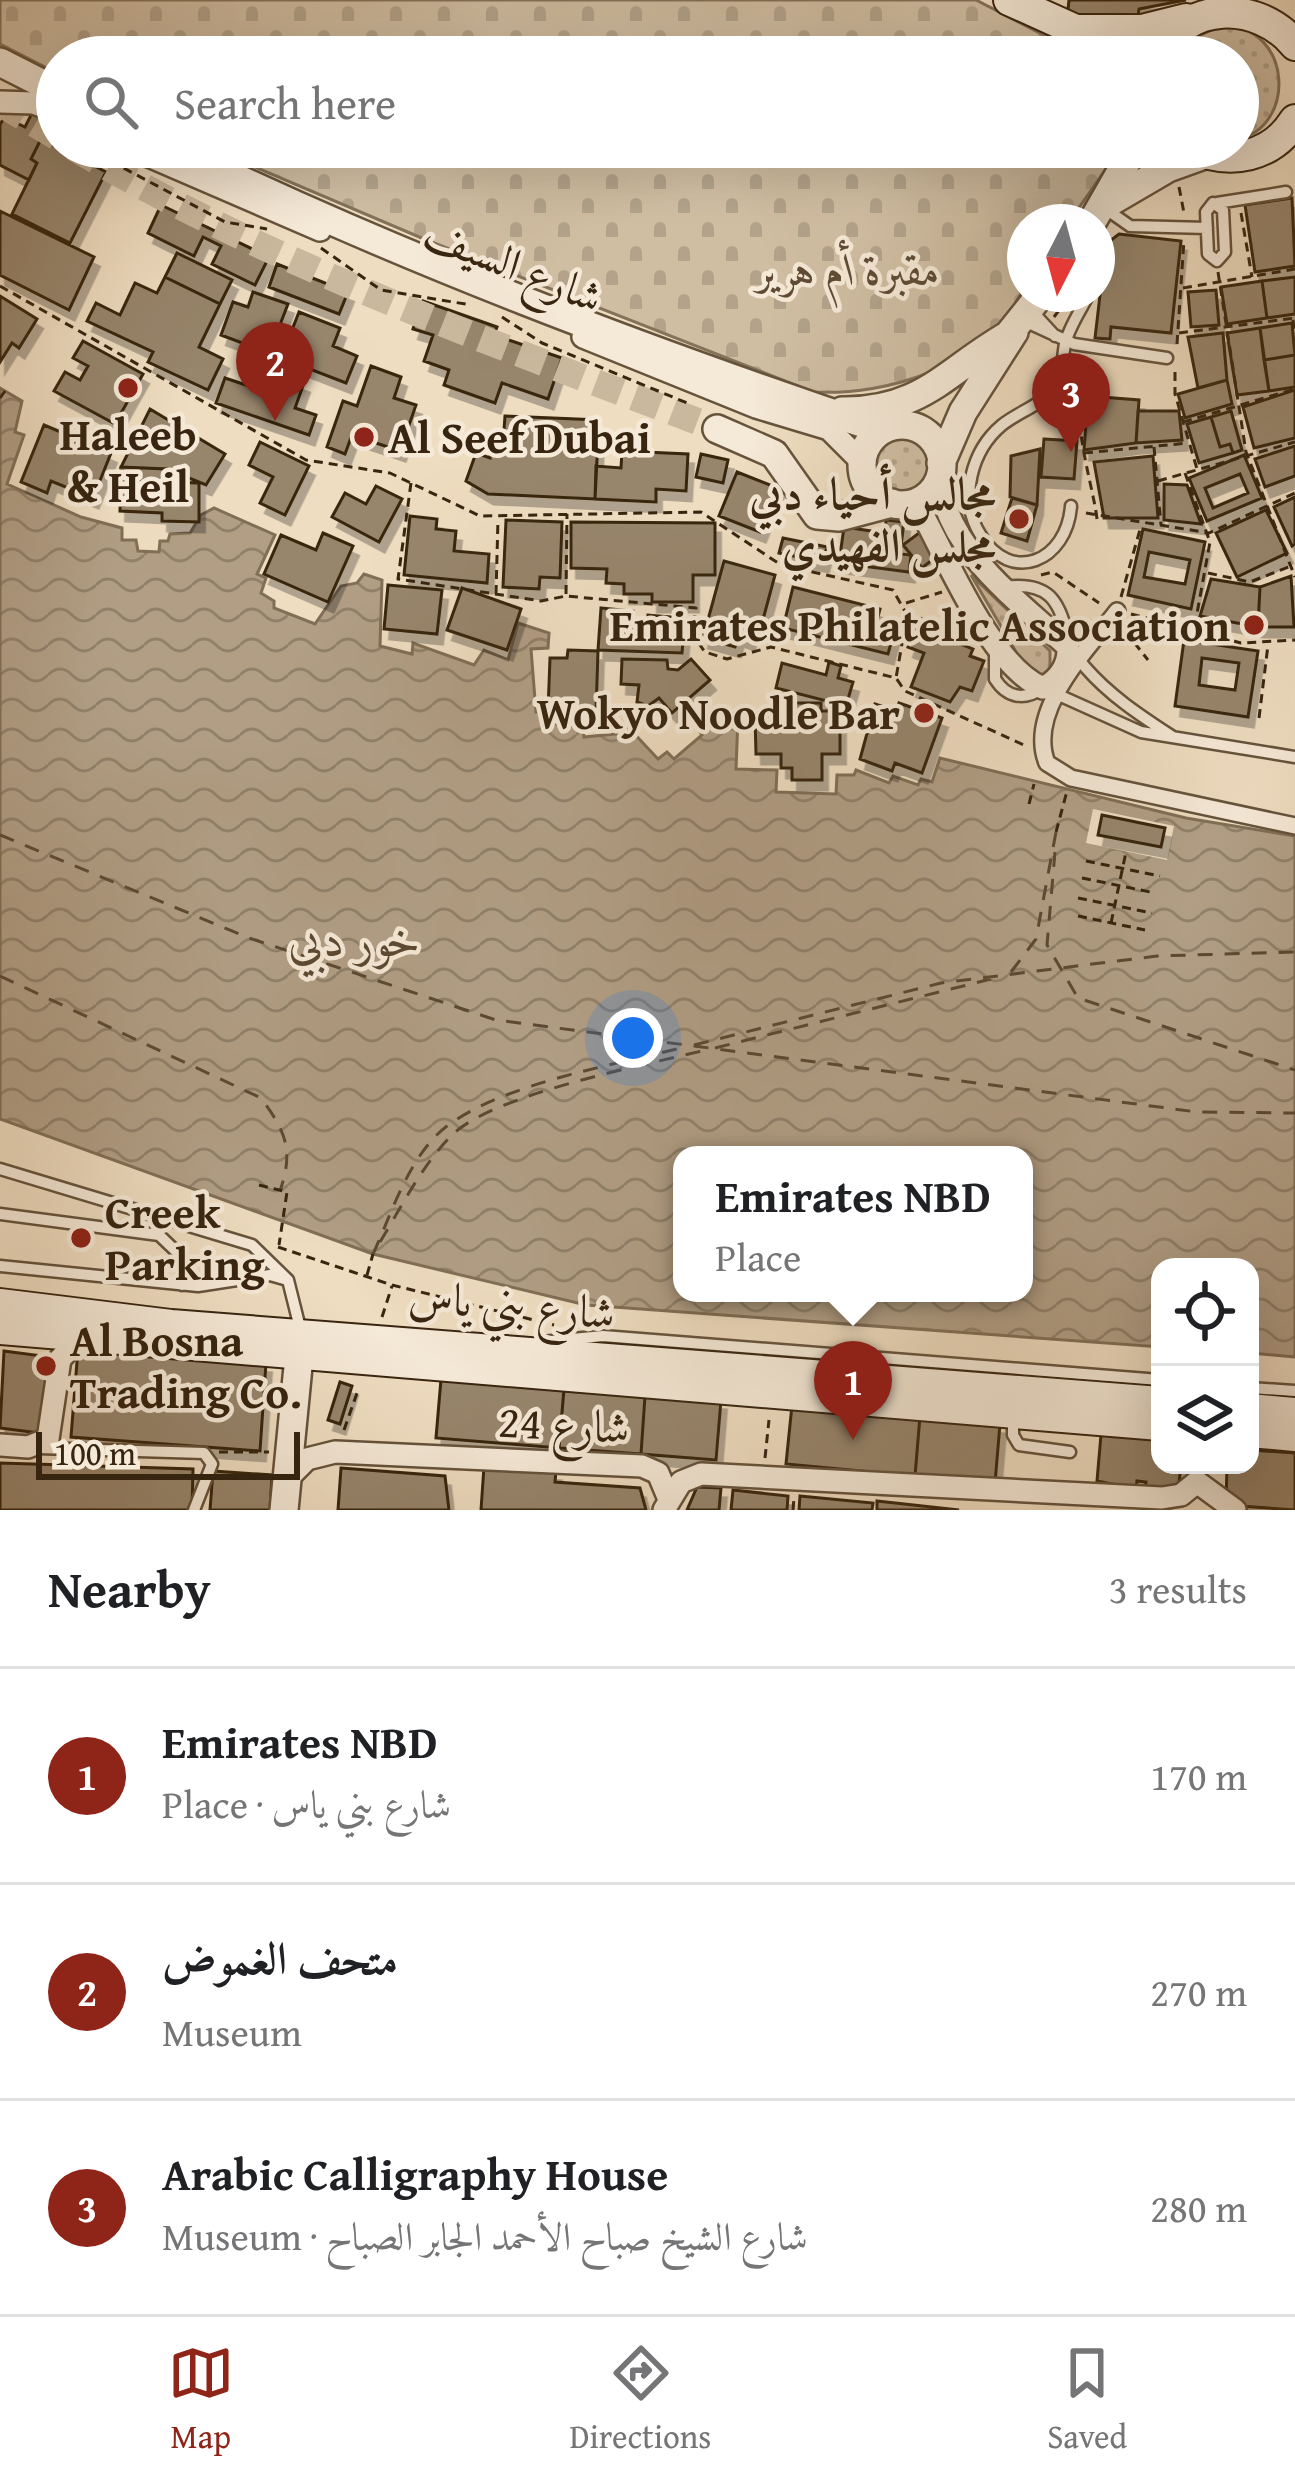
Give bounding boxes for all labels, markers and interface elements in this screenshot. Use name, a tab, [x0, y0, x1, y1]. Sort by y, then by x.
search box	[36, 36, 1259, 168]
icon: search	[78, 69, 144, 135]
text: Search here	[174, 70, 396, 135]
street label: شارع السيف	[413, 198, 613, 334]
north arrow	[1007, 204, 1115, 312]
park label: مقبرة أم هرير	[752, 236, 941, 309]
pin: 2	[236, 322, 314, 421]
pin: 3	[1032, 353, 1110, 452]
marker: Haleeb & Heil	[115, 375, 141, 401]
place label: Haleeb & Heil	[59, 401, 197, 518]
place label: Al Seef Dubai	[388, 404, 651, 469]
marker: Al Seef Dubai	[351, 424, 377, 450]
place label: مجالس أحياء دبي مجلس الفهيدي	[749, 460, 997, 582]
marker: مجالس أحياء دبي مجلس الفهيدي	[1006, 506, 1032, 532]
place label: Emirates Philatelic Association	[610, 592, 1230, 657]
marker: Emirates Philatelic Association	[1241, 612, 1267, 638]
place label: Wokyo Noodle Bar	[537, 680, 900, 745]
marker: Wokyo Noodle Bar	[911, 700, 937, 726]
water label: خور دبي	[288, 903, 422, 978]
your location	[603, 1008, 663, 1068]
popup	[673, 1146, 1033, 1302]
text: Emirates NBD	[715, 1163, 991, 1228]
place label: Creek Parking	[105, 1179, 265, 1296]
marker: Creek Parking	[68, 1225, 94, 1251]
text: Place	[715, 1228, 801, 1285]
map controls	[1151, 1258, 1259, 1474]
button: locate	[1151, 1258, 1259, 1366]
street label: شارع بني ياس	[405, 1262, 618, 1353]
place label: Al Bosna Trading Co.	[70, 1307, 302, 1424]
pin: 1	[814, 1341, 892, 1440]
marker: Al Bosna Trading Co.	[33, 1353, 59, 1379]
button: layers	[1151, 1366, 1259, 1474]
street label: شارع 24	[496, 1388, 631, 1465]
scale bar	[36, 1426, 300, 1479]
text: 100 m	[54, 1429, 136, 1477]
text: Nearby	[48, 1551, 211, 1626]
text: 3 results	[1109, 1560, 1247, 1617]
text: Emirates NBD	[162, 1709, 438, 1774]
text: 1	[77, 1747, 97, 1804]
text: 170 m	[1150, 1747, 1247, 1804]
text: Place · شارع بني ياس	[162, 1775, 451, 1832]
text: متحف الغموض	[162, 1925, 398, 1990]
text: 2	[77, 1963, 97, 2020]
text: 270 m	[1150, 1963, 1247, 2020]
text: Museum	[162, 2003, 302, 2060]
text: Arabic Calligraphy House	[162, 2141, 668, 2206]
text: 3	[77, 2179, 97, 2236]
text: 280 m	[1150, 2179, 1247, 2236]
text: Museum · شارع الشيخ صباح الأحمد الجابر الصباح	[162, 2207, 808, 2264]
tab: Map	[168, 2340, 234, 2460]
tab: Directions	[570, 2340, 711, 2460]
tab: Saved	[1047, 2340, 1127, 2460]

